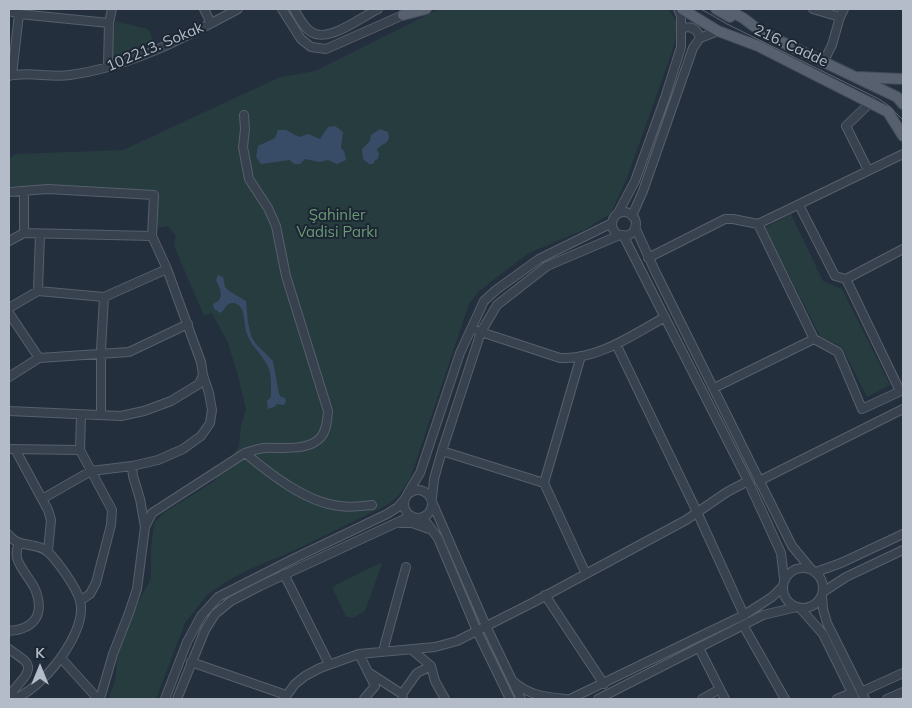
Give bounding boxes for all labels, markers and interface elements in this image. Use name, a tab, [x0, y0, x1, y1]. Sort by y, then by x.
street label: 102213. Sokak	[104, 18, 206, 76]
street label: 216. Cadde	[751, 21, 831, 71]
park label: Şahinler Vadisi Parkı	[296, 206, 378, 241]
north arrow	[15, 643, 65, 693]
text: K	[35, 644, 45, 662]

